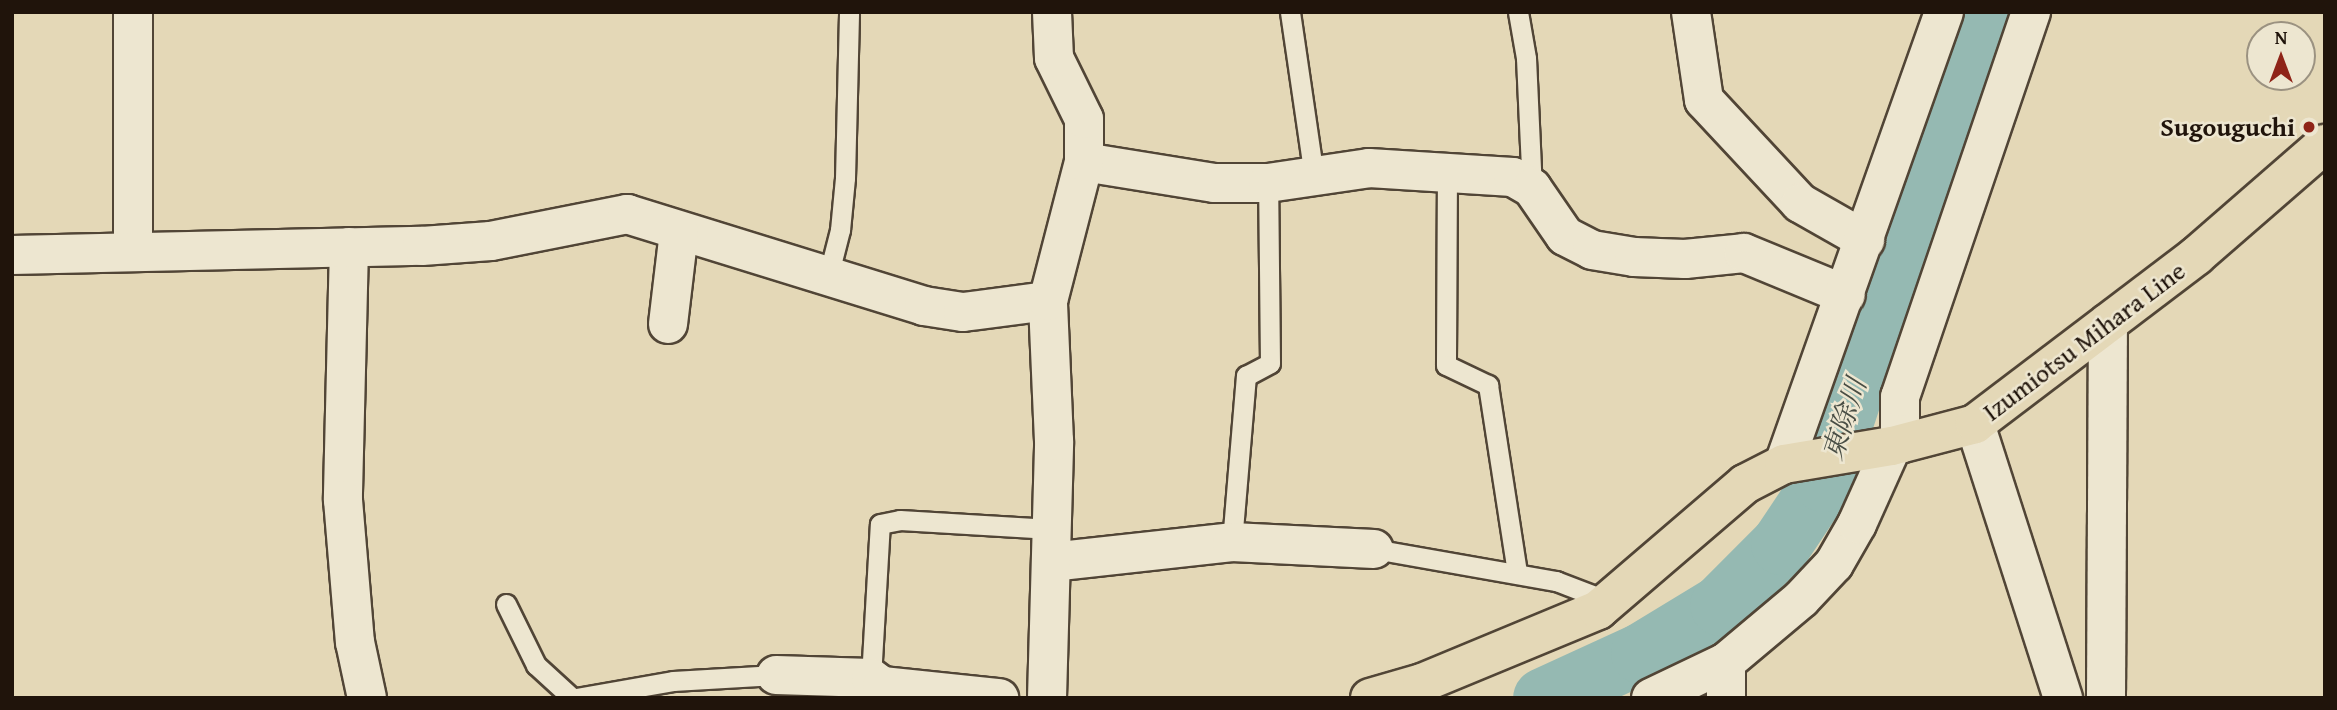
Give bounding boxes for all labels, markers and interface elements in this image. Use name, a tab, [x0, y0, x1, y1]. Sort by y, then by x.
north arrow	[2246, 21, 2316, 91]
text: N	[2275, 23, 2287, 51]
place label: Sugouguchi	[2160, 111, 2295, 143]
marker: Sugouguchi	[2301, 119, 2317, 135]
street label: Izumiotsu Mihara Line	[1977, 255, 2191, 427]
water label: 東除川	[1815, 374, 1873, 464]

